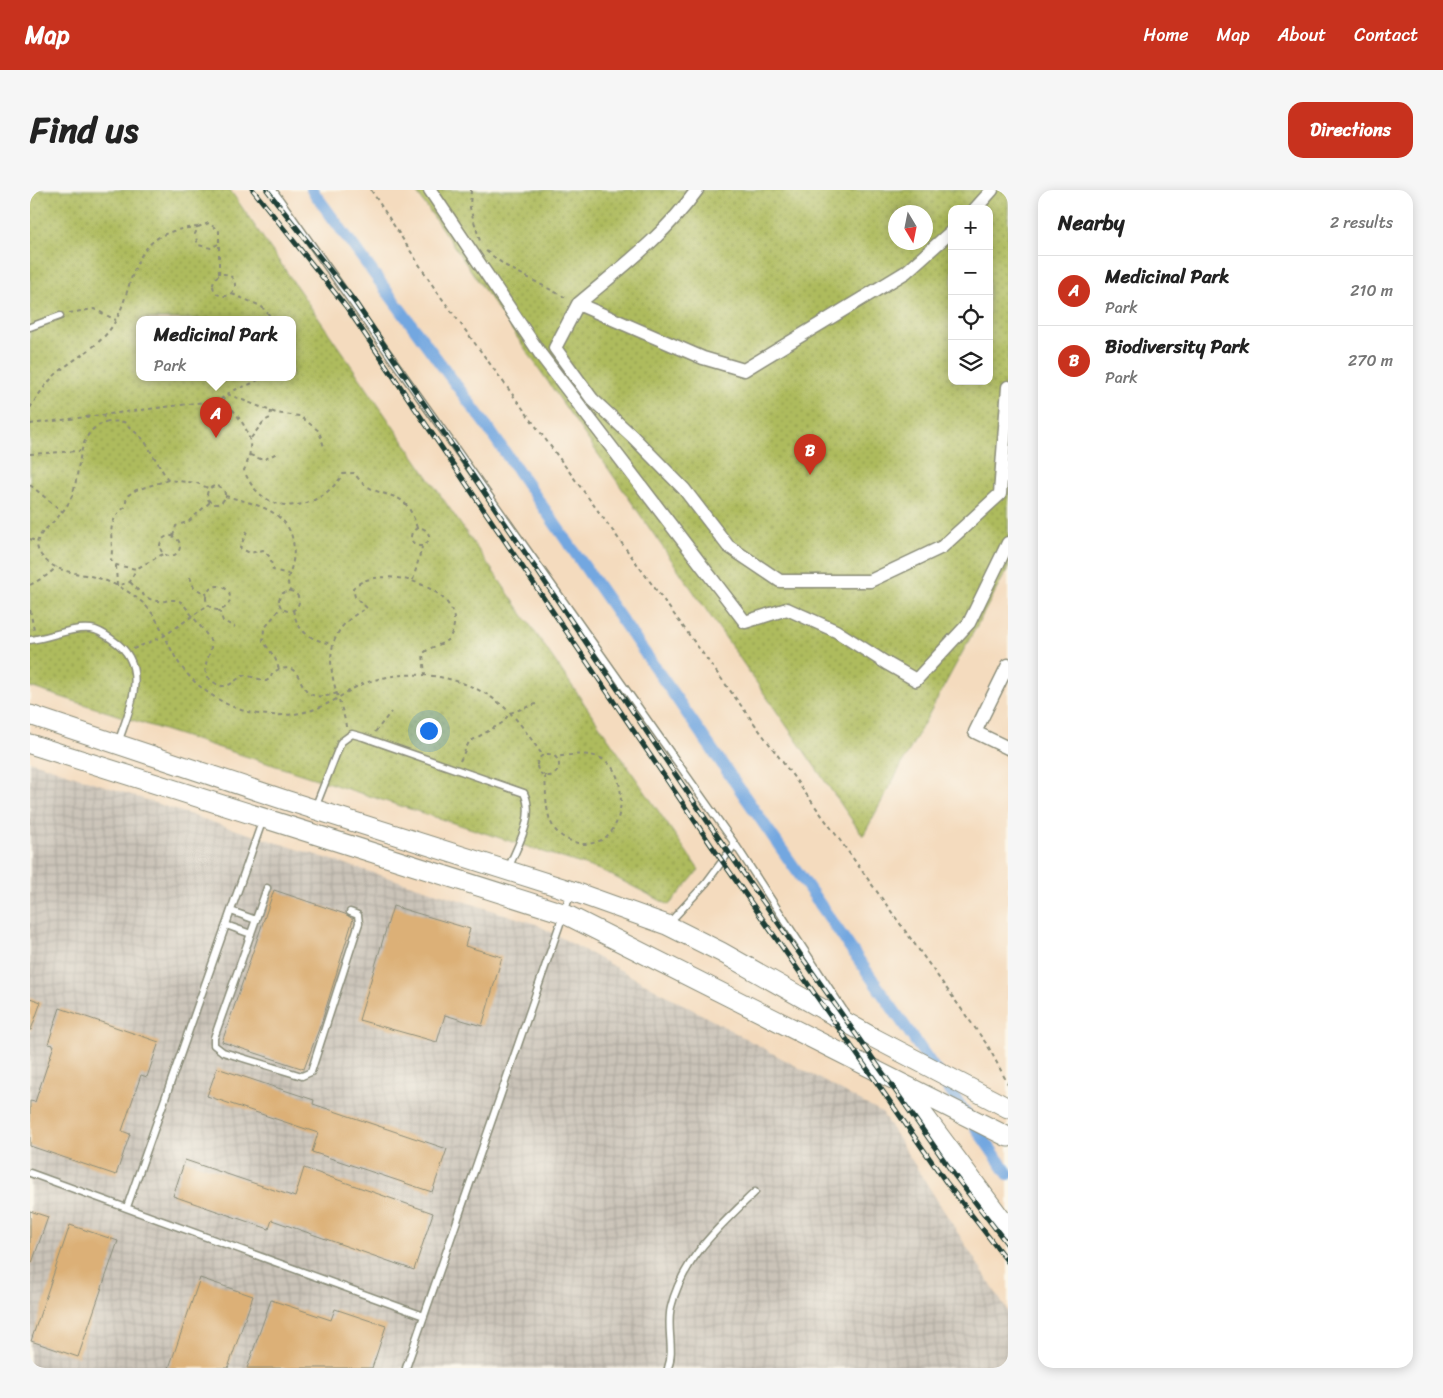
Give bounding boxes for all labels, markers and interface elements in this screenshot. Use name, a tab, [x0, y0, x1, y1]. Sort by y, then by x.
text: Map	[25, 14, 69, 56]
text: Home	[1144, 19, 1189, 51]
text: Map	[1217, 19, 1250, 51]
text: About	[1278, 19, 1326, 51]
text: Contact	[1354, 19, 1418, 51]
text: Find us	[30, 99, 138, 161]
button: Directions	[1288, 102, 1413, 158]
text: Nearby	[1058, 204, 1124, 242]
north arrow	[888, 205, 933, 250]
map controls	[948, 205, 993, 385]
button: +	[948, 205, 993, 250]
text: 2 results	[1330, 208, 1393, 237]
button: −	[948, 250, 993, 295]
text: Medicinal Park	[1105, 260, 1229, 293]
text: A	[1069, 276, 1079, 305]
text: 210 m	[1350, 276, 1393, 305]
text: Park	[1105, 293, 1138, 322]
button: locate	[948, 295, 993, 340]
popup	[136, 316, 296, 381]
text: Medicinal Park	[154, 318, 278, 351]
text: Biodiversity Park	[1105, 330, 1249, 363]
button: layers	[948, 340, 993, 385]
text: B	[1069, 346, 1079, 375]
text: 270 m	[1348, 346, 1393, 375]
text: Park	[154, 351, 187, 380]
text: Park	[1105, 363, 1138, 392]
pin: A	[200, 397, 232, 438]
pin: B	[794, 434, 826, 475]
your location	[416, 718, 442, 744]

